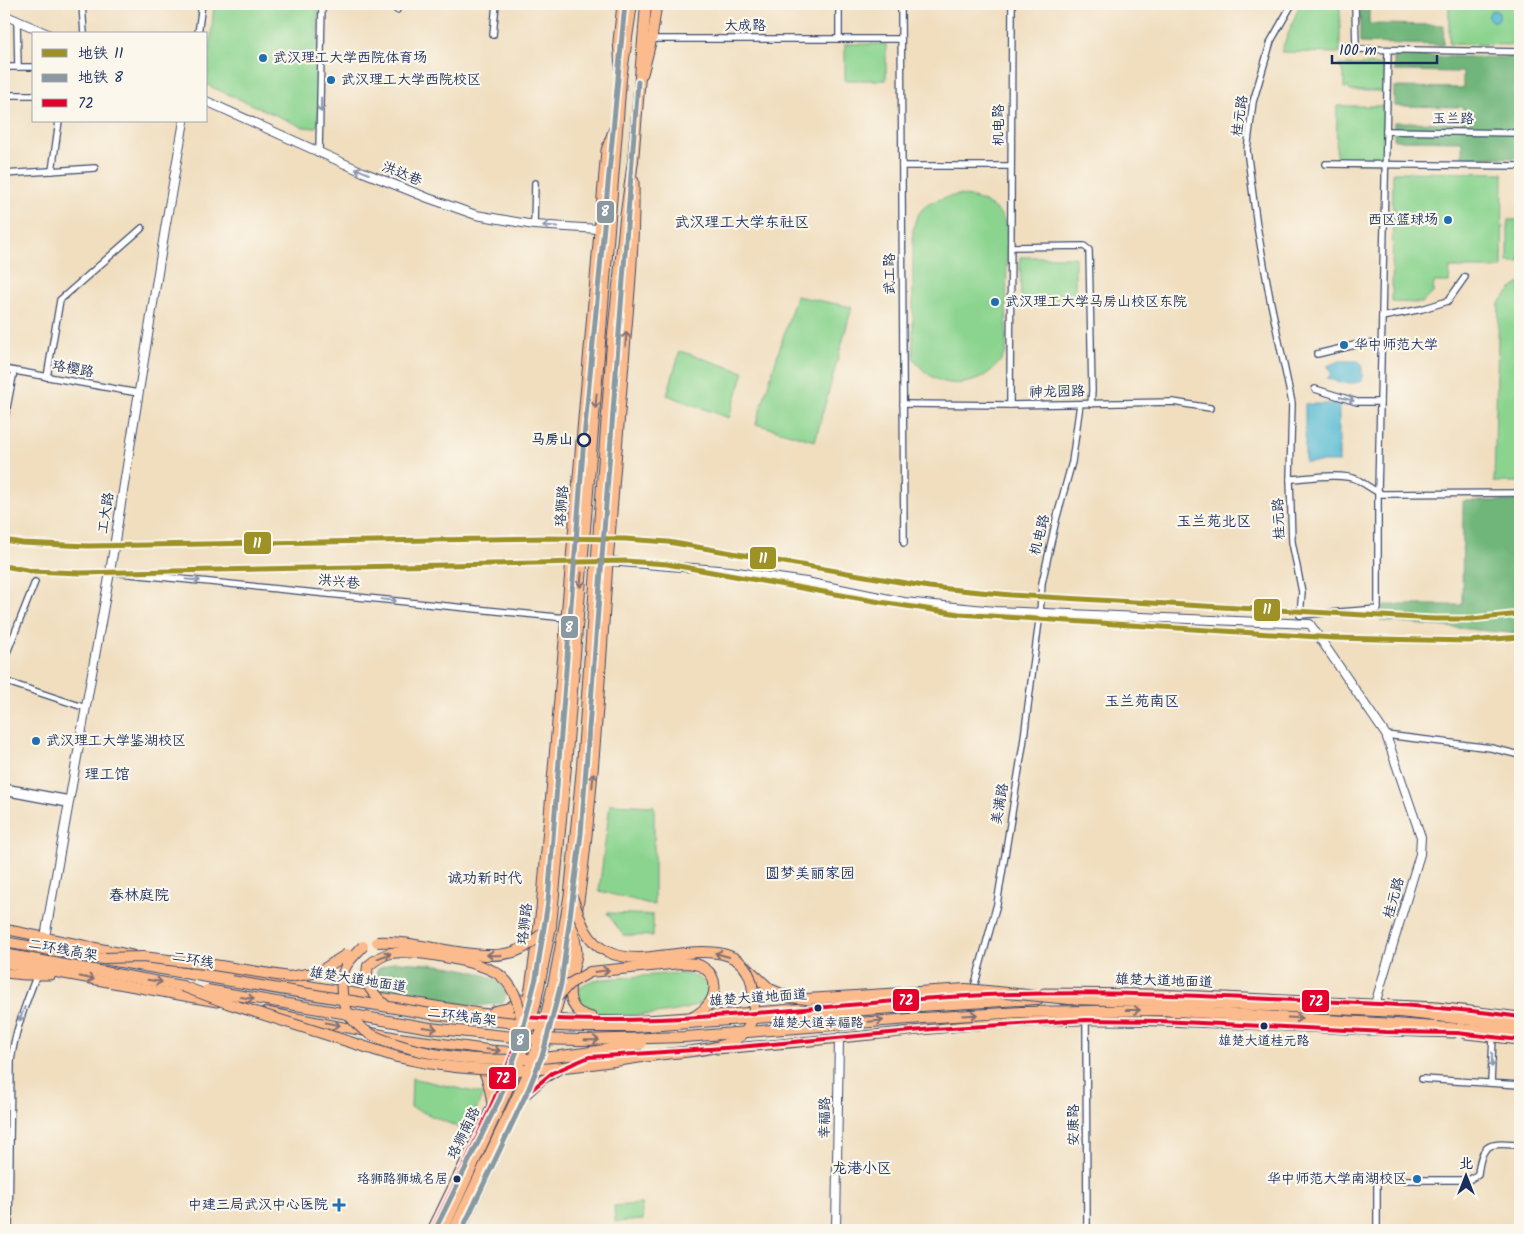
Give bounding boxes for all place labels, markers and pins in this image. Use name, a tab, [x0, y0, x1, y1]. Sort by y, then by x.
place label: 武汉理工大学西院体育场	[273, 47, 427, 69]
marker: 武汉理工大学西院体育场	[257, 52, 269, 64]
place label: 武汉理工大学西院校区	[341, 69, 481, 91]
marker: 武汉理工大学西院校区	[325, 74, 337, 86]
place label: 西区篮球场	[1368, 209, 1438, 231]
marker: 西区篮球场	[1442, 214, 1454, 226]
place label: 武汉理工大学马房山校区东院	[1005, 291, 1187, 313]
marker: 武汉理工大学马房山校区东院	[989, 296, 1001, 308]
place label: 华中师范大学	[1354, 334, 1438, 356]
marker: 华中师范大学	[1338, 339, 1350, 351]
place label: 马房山	[531, 429, 573, 451]
marker: 马房山	[577, 433, 591, 447]
place label: 武汉理工大学鉴湖校区	[46, 730, 186, 752]
marker: 武汉理工大学鉴湖校区	[30, 735, 42, 747]
marker: 雄楚大道幸福路	[813, 1003, 823, 1013]
place label: 雄楚大道幸福路	[772, 1013, 864, 1034]
marker: 雄楚大道桂元路	[1259, 1021, 1269, 1031]
place label: 雄楚大道桂元路	[1218, 1031, 1310, 1052]
place label: 华中师范大学南湖校区	[1267, 1168, 1407, 1190]
place label: 珞狮路狮城名居	[357, 1169, 448, 1190]
marker: 华中师范大学南湖校区	[1411, 1173, 1423, 1185]
marker: 珞狮路狮城名居	[452, 1174, 462, 1184]
place label: 中建三局武汉中心医院	[188, 1194, 328, 1216]
marker: 中建三局武汉中心医院	[332, 1198, 346, 1212]

